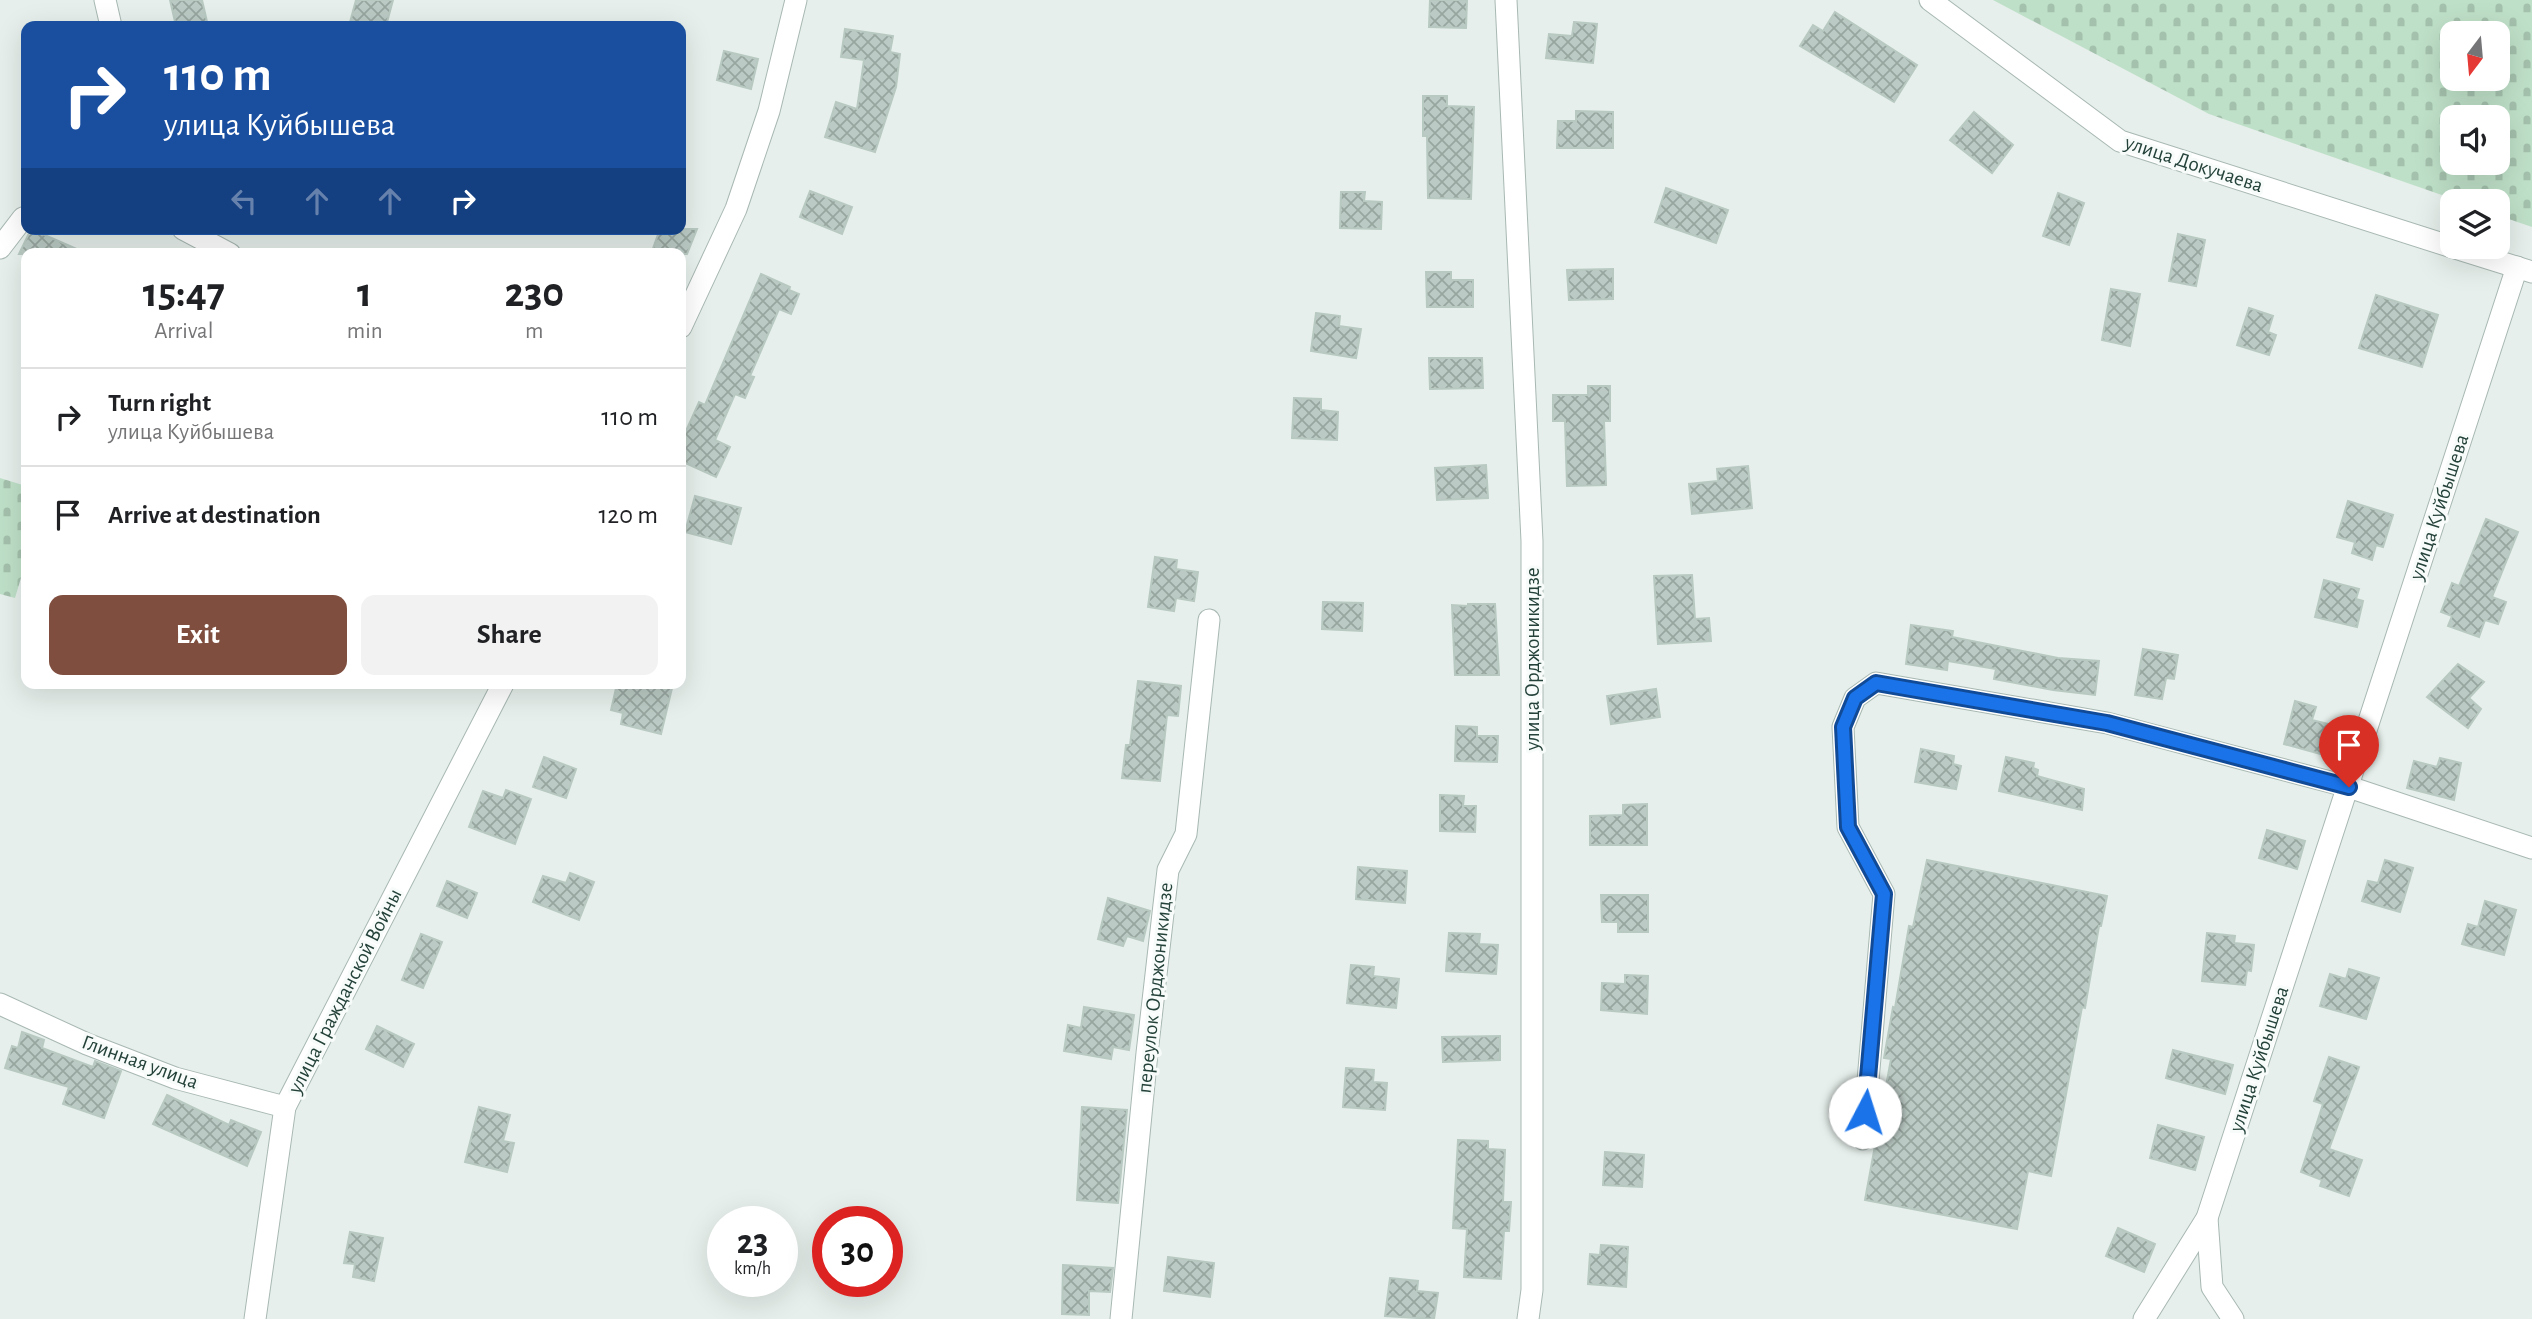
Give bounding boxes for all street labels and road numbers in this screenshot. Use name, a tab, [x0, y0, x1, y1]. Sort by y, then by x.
street label: улица Докучаева	[2121, 131, 2266, 196]
street label: улица Куйбышева	[2405, 431, 2473, 583]
street label: улица Орджоникидзе	[1522, 567, 1543, 752]
street label: переулок Орджоникидзе	[1133, 881, 1177, 1095]
street label: улица Гражданской Войны	[284, 885, 406, 1098]
street label: улица Куйбышева	[2225, 983, 2293, 1135]
street label: Глинная улица	[79, 1031, 201, 1093]

